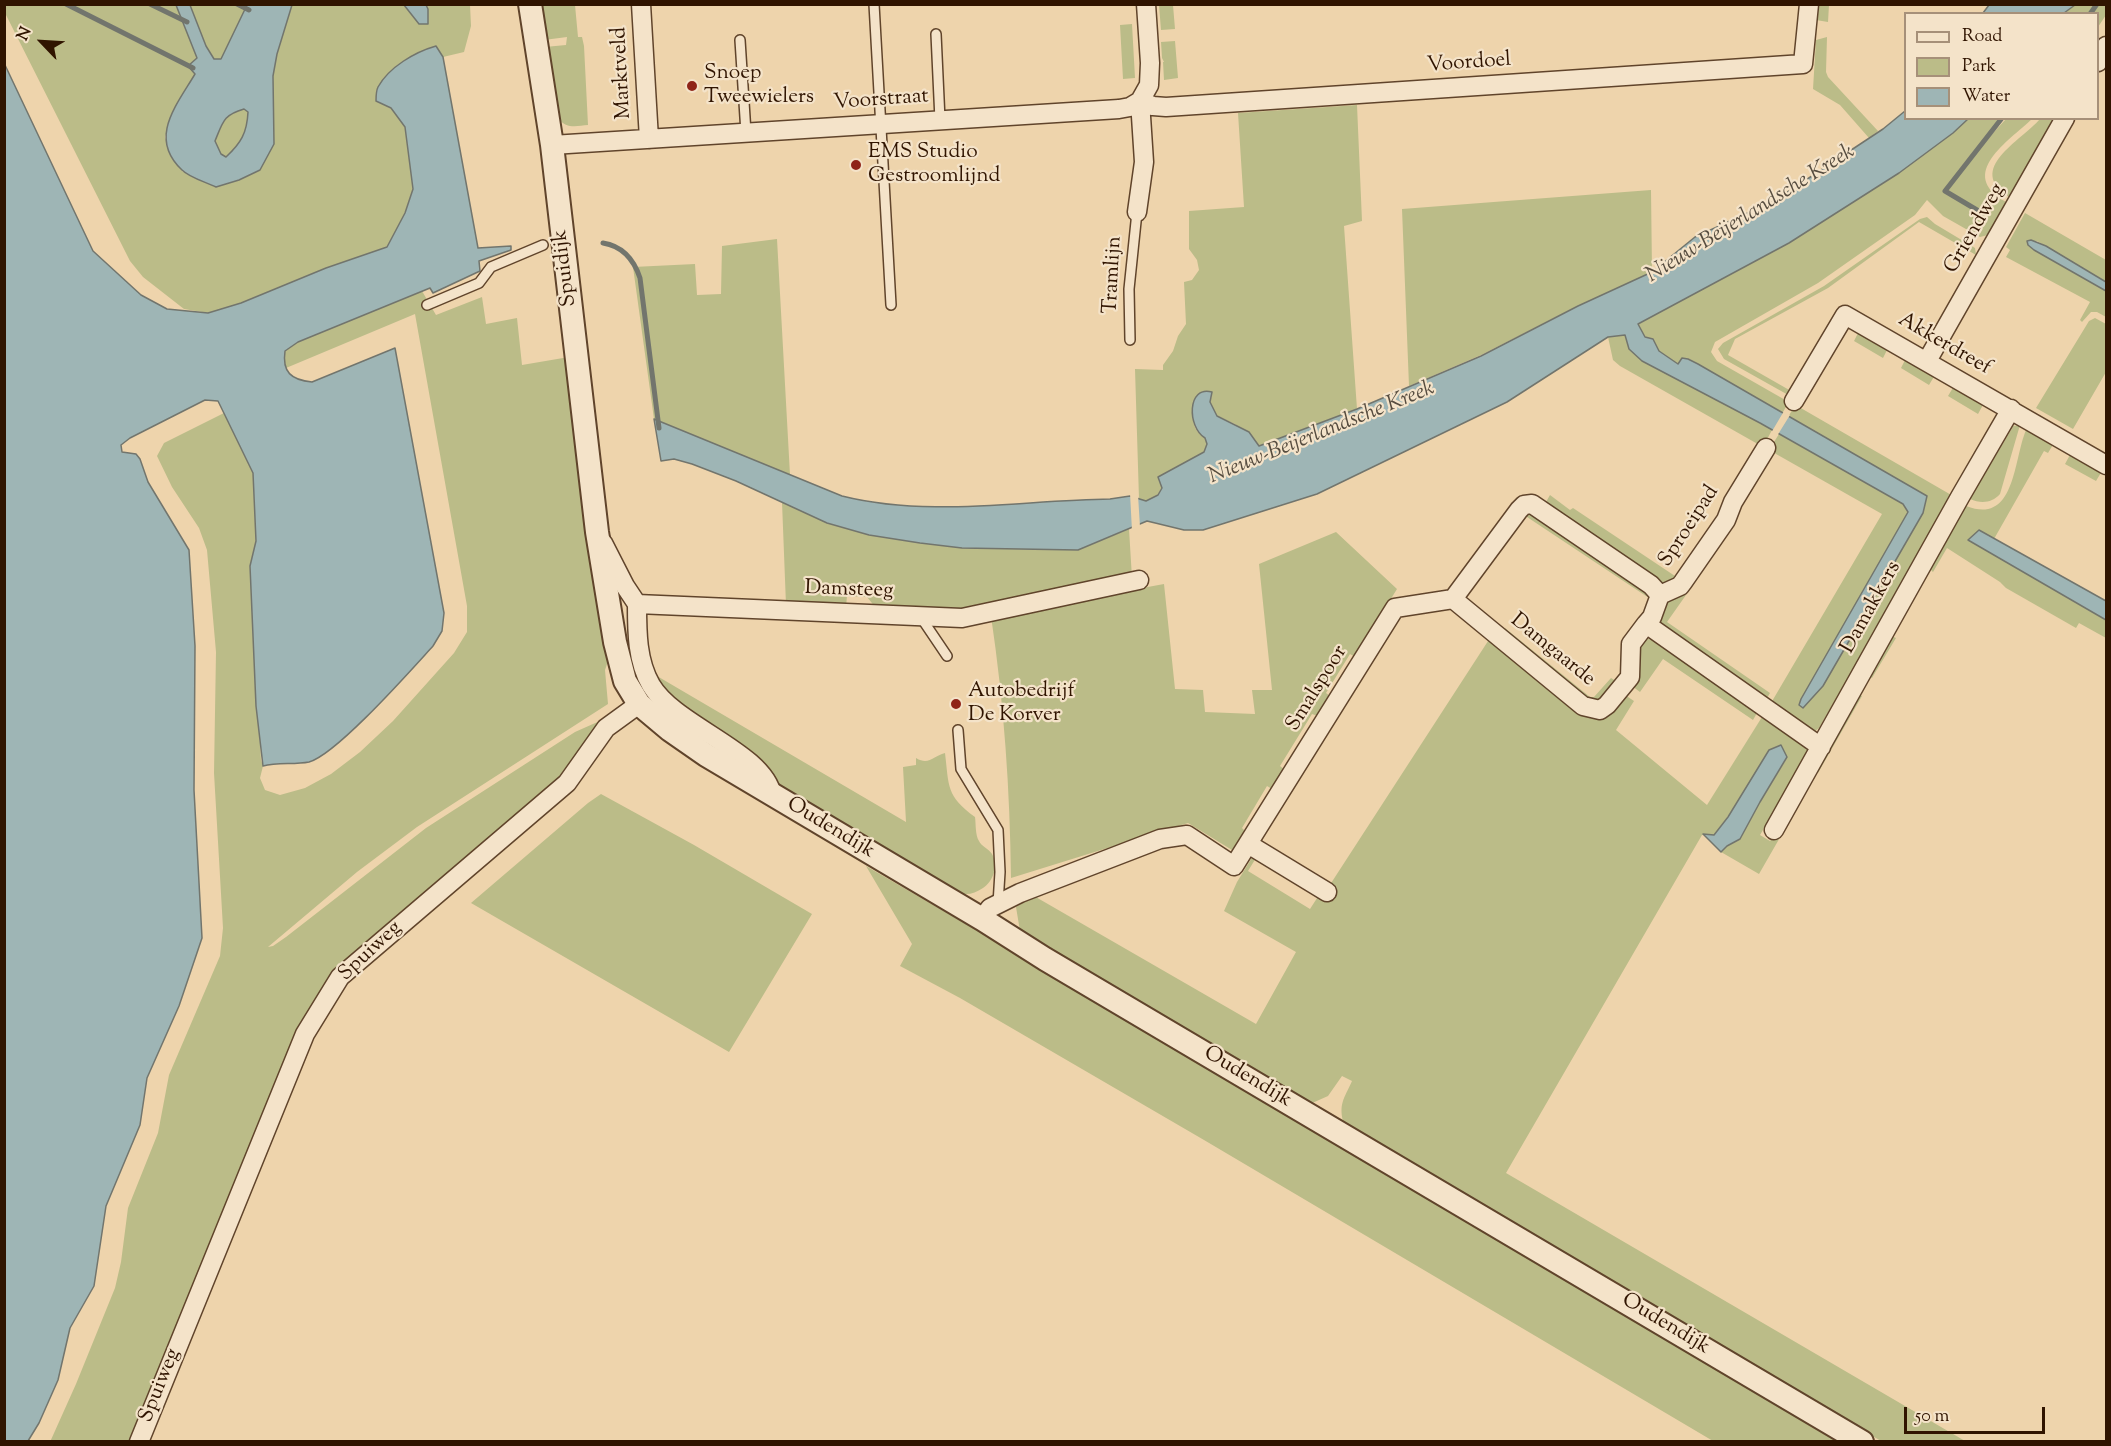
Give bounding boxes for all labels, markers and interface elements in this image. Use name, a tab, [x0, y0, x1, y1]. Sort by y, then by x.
north arrow	[12, 12, 72, 72]
legend	[1904, 12, 2099, 120]
text: N	[12, 24, 38, 45]
text: Road	[1962, 24, 2002, 50]
street label: Marktveld	[608, 26, 638, 120]
street label: Voordoel	[1426, 48, 1512, 80]
text: Park	[1962, 54, 1996, 80]
place label: Snoep Tweewielers	[704, 61, 814, 111]
marker: Snoep Tweewielers	[685, 79, 699, 93]
text: Water	[1962, 84, 2010, 110]
street label: Voorstraat	[833, 85, 929, 117]
place label: EMS Studio Gestroomlijnd	[868, 140, 1000, 190]
water label: Nieuw-Beijerlandsche Kreek	[1642, 140, 1860, 290]
marker: EMS Studio Gestroomlijnd	[849, 158, 863, 172]
street label: Griendweg	[1940, 180, 2012, 278]
street label: Spuidijk	[549, 228, 583, 308]
street label: Tramlijn	[1099, 235, 1129, 315]
street label: Akkerdreef	[1893, 308, 1995, 382]
water label: Nieuw-Beijerlandsche Kreek	[1205, 377, 1439, 491]
street label: Sproeipad	[1654, 482, 1726, 572]
street label: Damakkers	[1836, 557, 1908, 659]
street label: Damsteeg	[804, 577, 894, 605]
street label: Damgaarde	[1504, 609, 1600, 693]
street label: Smalspoor	[1282, 642, 1354, 736]
place label: Autobedrijf De Korver	[968, 679, 1075, 729]
marker: Autobedrijf De Korver	[949, 697, 963, 711]
street label: Oudendijk	[781, 793, 879, 865]
street label: Spuiweg	[334, 916, 408, 988]
street label: Oudendijk	[1198, 1042, 1296, 1114]
street label: Oudendijk	[1616, 1289, 1714, 1361]
street label: Spuiweg	[135, 1345, 187, 1427]
scale bar	[1907, 1395, 2048, 1433]
text: 50 m	[1915, 1404, 1949, 1430]

